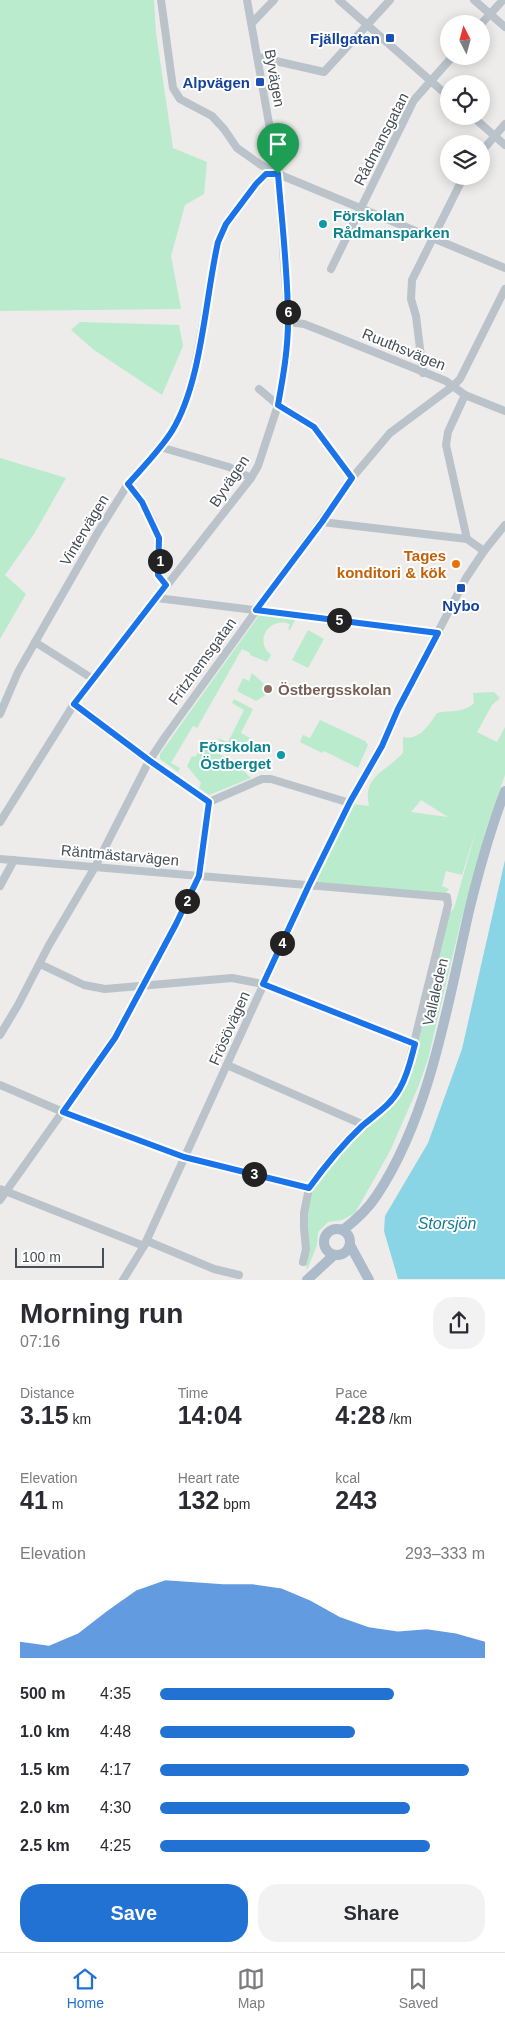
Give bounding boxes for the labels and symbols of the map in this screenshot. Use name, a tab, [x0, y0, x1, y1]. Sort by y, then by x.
north arrow	[440, 15, 490, 65]
place label: Fjällgatan	[310, 30, 380, 47]
marker: Fjällgatan	[384, 32, 396, 44]
street label: Byvägen	[262, 48, 288, 108]
place label: Alpvägen	[182, 74, 250, 91]
marker: Alpvägen	[254, 76, 266, 88]
street label: Rådmansgatan	[350, 90, 412, 188]
pin	[257, 123, 299, 174]
place label: Förskolan Rådmansparken	[333, 207, 450, 241]
marker: Förskolan Rådmansparken	[317, 218, 329, 230]
pin: 6	[276, 300, 300, 324]
street label: Ruuthsvägen	[360, 325, 448, 373]
street label: Byvägen	[206, 452, 252, 510]
street label: Vintervägen	[56, 491, 112, 569]
place label: Tages konditori & kök	[337, 547, 447, 581]
pin: 1	[148, 548, 172, 574]
marker: Tages konditori & kök	[450, 558, 462, 570]
marker: Nybo	[455, 582, 467, 594]
place label: Nybo	[442, 597, 480, 614]
pin: 5	[326, 608, 352, 632]
street label: Fritzhemsgatan	[165, 614, 239, 708]
place label: Östbergsskolan	[278, 681, 391, 698]
marker: Östbergsskolan	[262, 683, 274, 695]
place label: Förskolan Östberget	[199, 738, 271, 772]
marker: Förskolan Östberget	[275, 749, 287, 761]
street label: Räntmästarvägen	[60, 841, 180, 869]
pin: 2	[174, 888, 200, 914]
pin: 4	[270, 930, 294, 956]
street label: Vallaleden	[419, 956, 451, 1028]
street label: Frösövägen	[205, 988, 253, 1068]
pin: 3	[242, 1162, 266, 1186]
water label: Storsjön	[418, 1215, 476, 1232]
scale bar	[15, 1244, 104, 1268]

